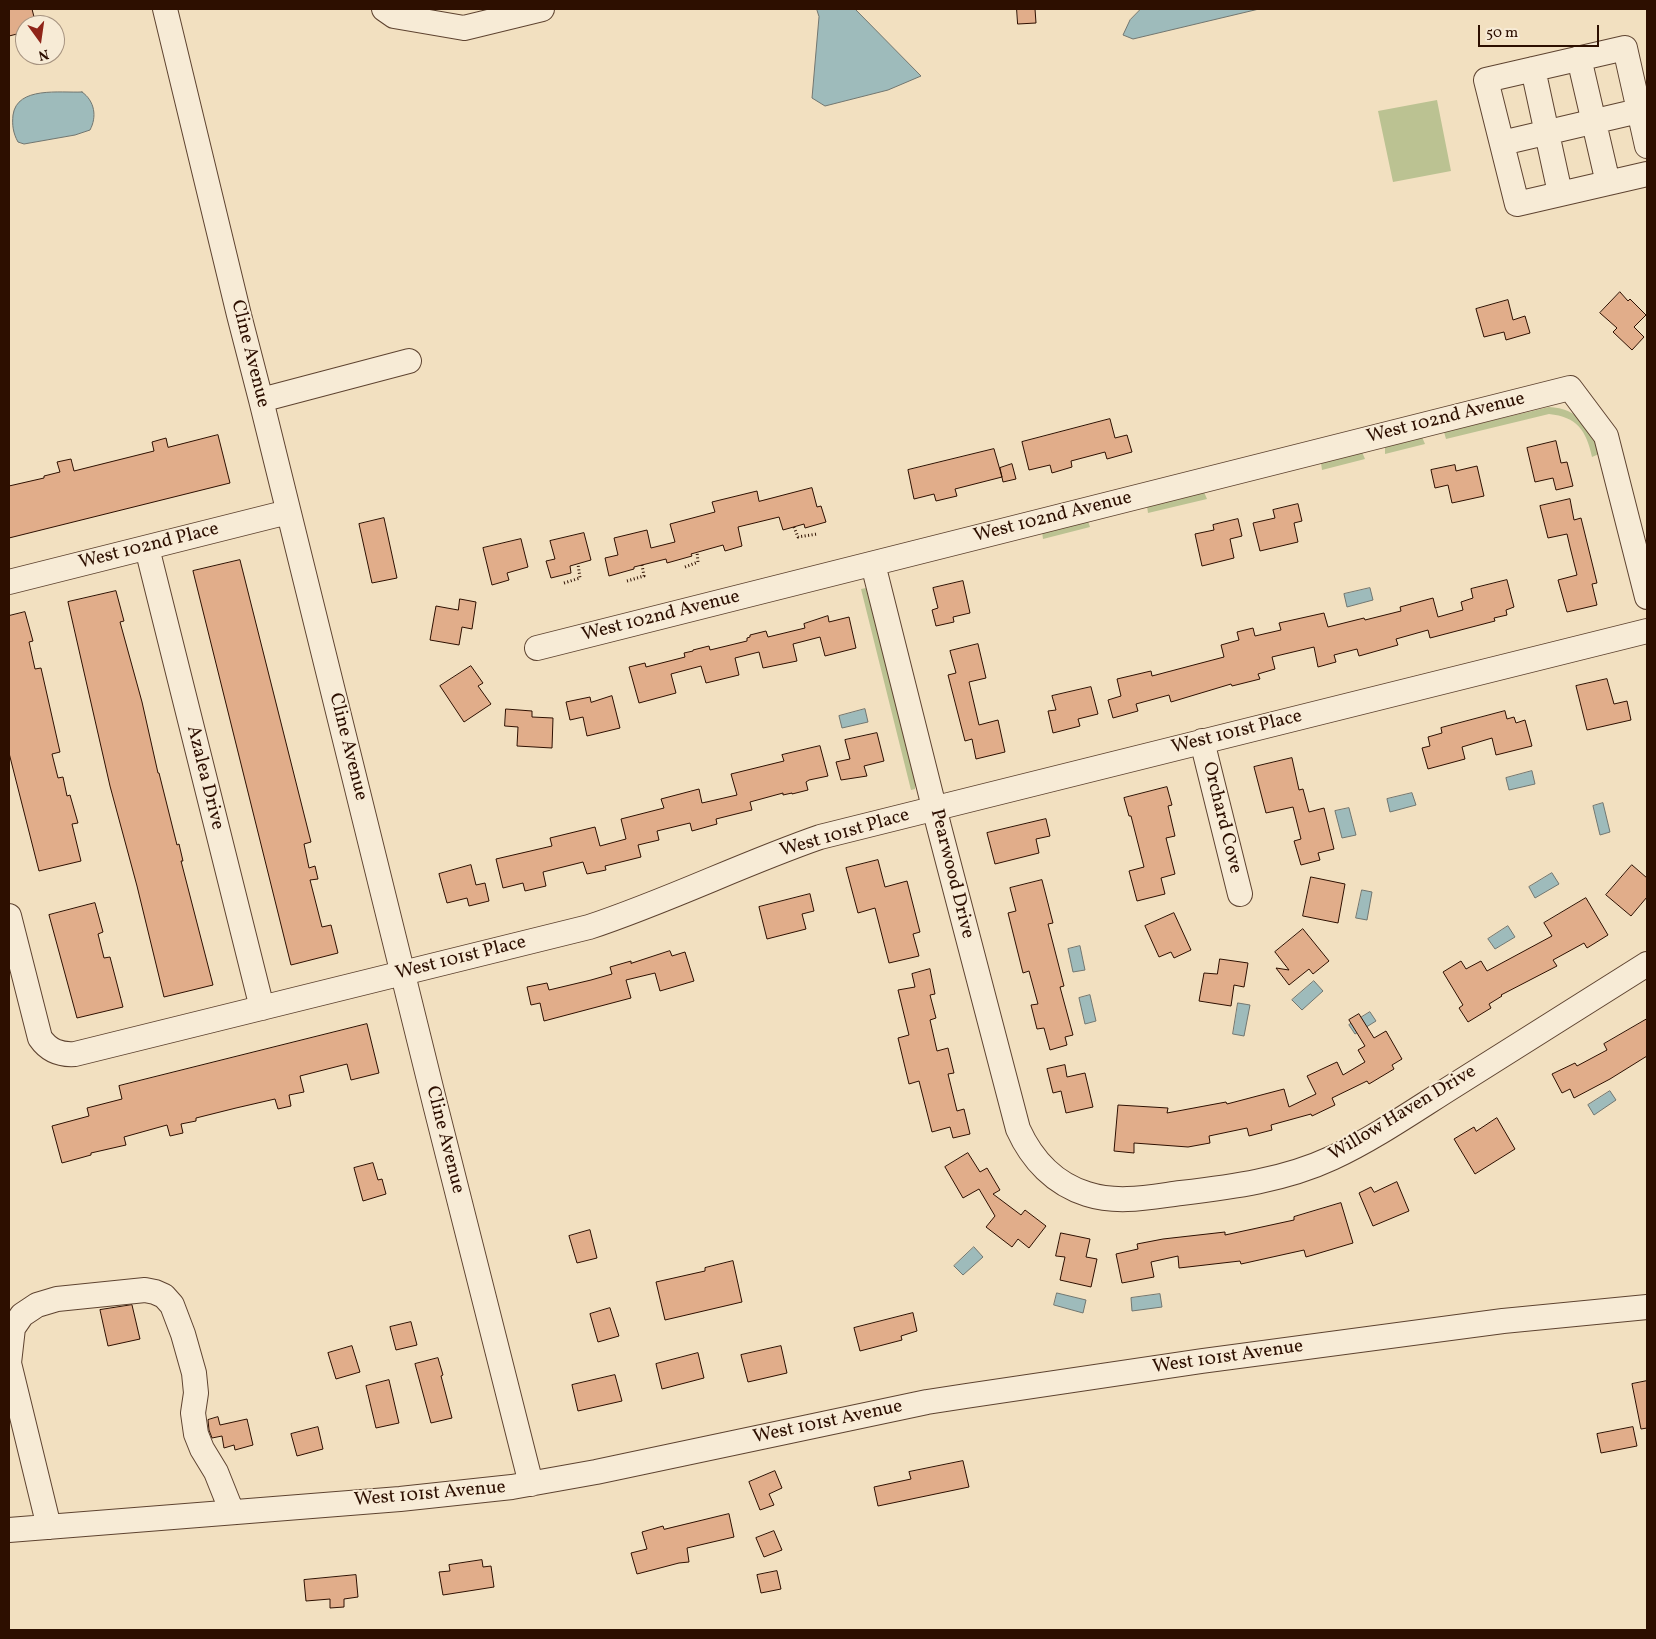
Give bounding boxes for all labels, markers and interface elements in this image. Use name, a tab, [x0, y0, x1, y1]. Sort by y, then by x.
north arrow	[15, 15, 65, 65]
scale bar	[1481, 15, 1602, 47]
text: 50 m	[1486, 23, 1518, 44]
text: N	[36, 44, 51, 65]
street label: Cline Avenue	[225, 298, 273, 410]
street label: West 102nd Avenue	[1365, 388, 1527, 450]
street label: West 102nd Avenue	[972, 487, 1134, 549]
street label: West 102nd Place	[77, 519, 221, 575]
street label: West 102nd Avenue	[580, 586, 742, 648]
street label: Cline Avenue	[323, 691, 371, 803]
street label: West 101st Place	[1169, 706, 1305, 760]
street label: Azalea Drive	[180, 723, 228, 833]
street label: Orchard Cove	[1196, 760, 1246, 876]
street label: West 101st Place	[778, 805, 912, 863]
street label: Pearwood Drive	[924, 807, 978, 941]
street label: West 101st Place	[393, 932, 529, 986]
street label: Willow Haven Drive	[1325, 1061, 1481, 1167]
street label: Cline Avenue	[420, 1084, 468, 1196]
street label: West 101st Avenue	[1151, 1336, 1305, 1380]
street label: West 101st Avenue	[751, 1396, 905, 1450]
street label: West 101st Avenue	[353, 1477, 507, 1513]

